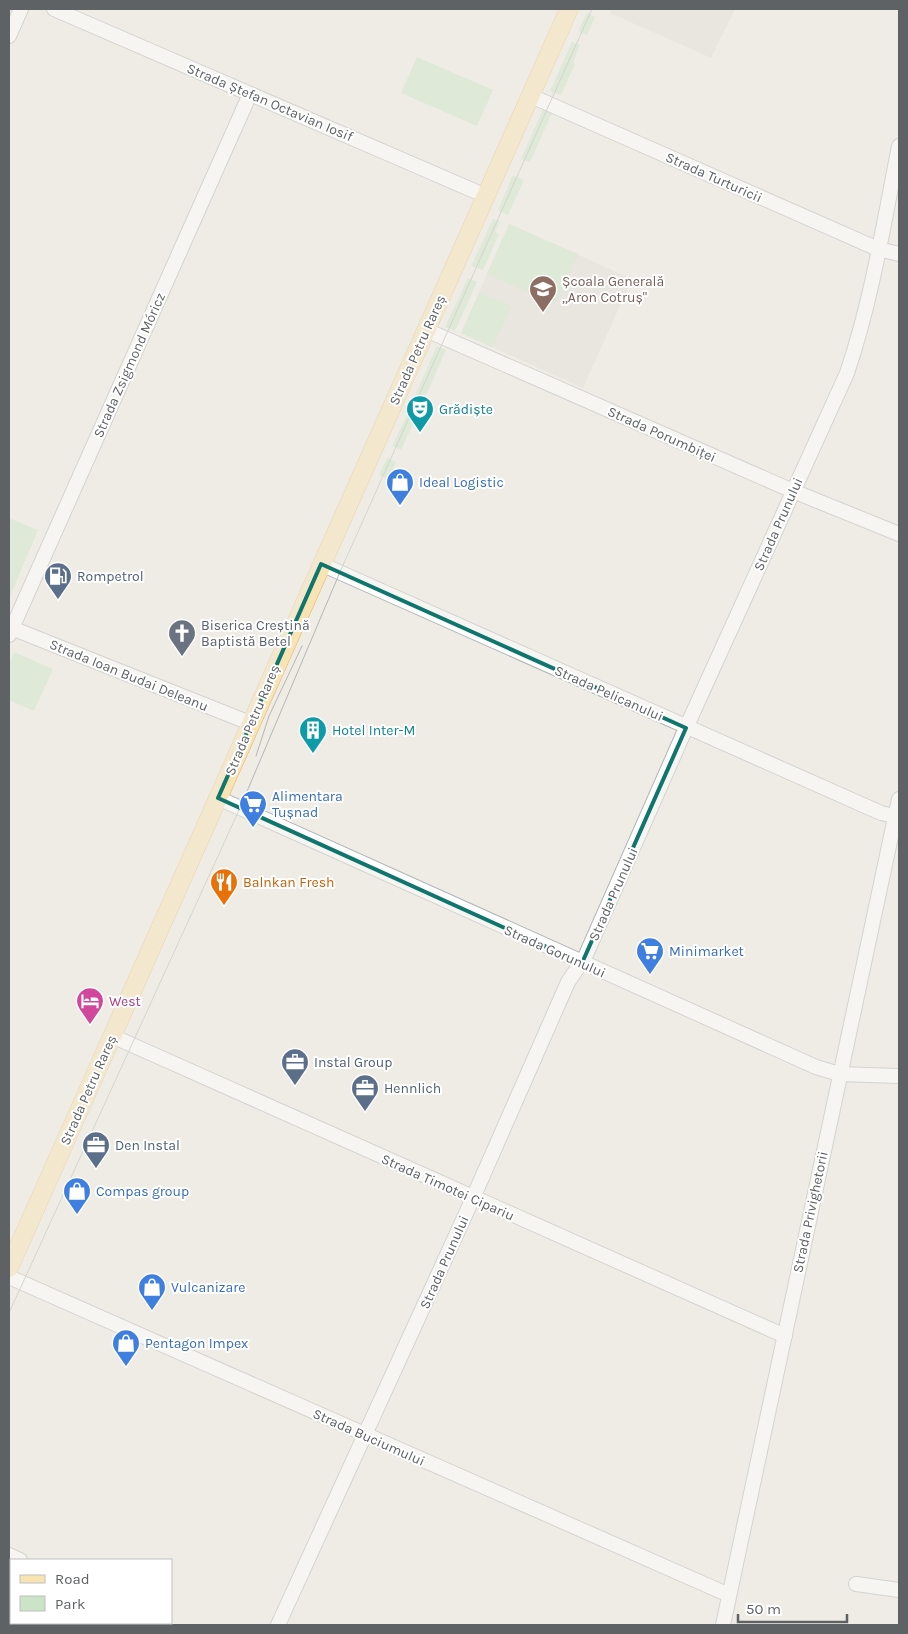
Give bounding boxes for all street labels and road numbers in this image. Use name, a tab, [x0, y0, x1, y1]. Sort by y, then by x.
street label: Strada Ștefan Octavian Iosif	[184, 60, 356, 145]
street label: Strada Turturicii	[663, 149, 765, 206]
street label: Strada Zsigmond Móricz	[90, 290, 169, 440]
street label: Strada Petru Rareș	[386, 292, 449, 408]
street label: Strada Porumbiței	[605, 403, 719, 466]
street label: Strada Prunului	[750, 475, 807, 574]
street label: Strada Ioan Budai Deleanu	[47, 636, 211, 715]
street label: Strada Petru Rareș	[221, 662, 283, 778]
street label: Strada Pelicanului	[552, 662, 666, 725]
street label: Strada Prunului	[585, 845, 642, 944]
street label: Strada Gorunului	[501, 921, 608, 981]
street label: Strada Petru Rareș	[57, 1032, 120, 1148]
street label: Strada Timotei Cipariu	[379, 1150, 517, 1225]
street label: Strada Privighetorii	[789, 1150, 832, 1274]
street label: Strada Prunului	[416, 1213, 473, 1312]
street label: Strada Buciumului	[310, 1405, 428, 1470]

